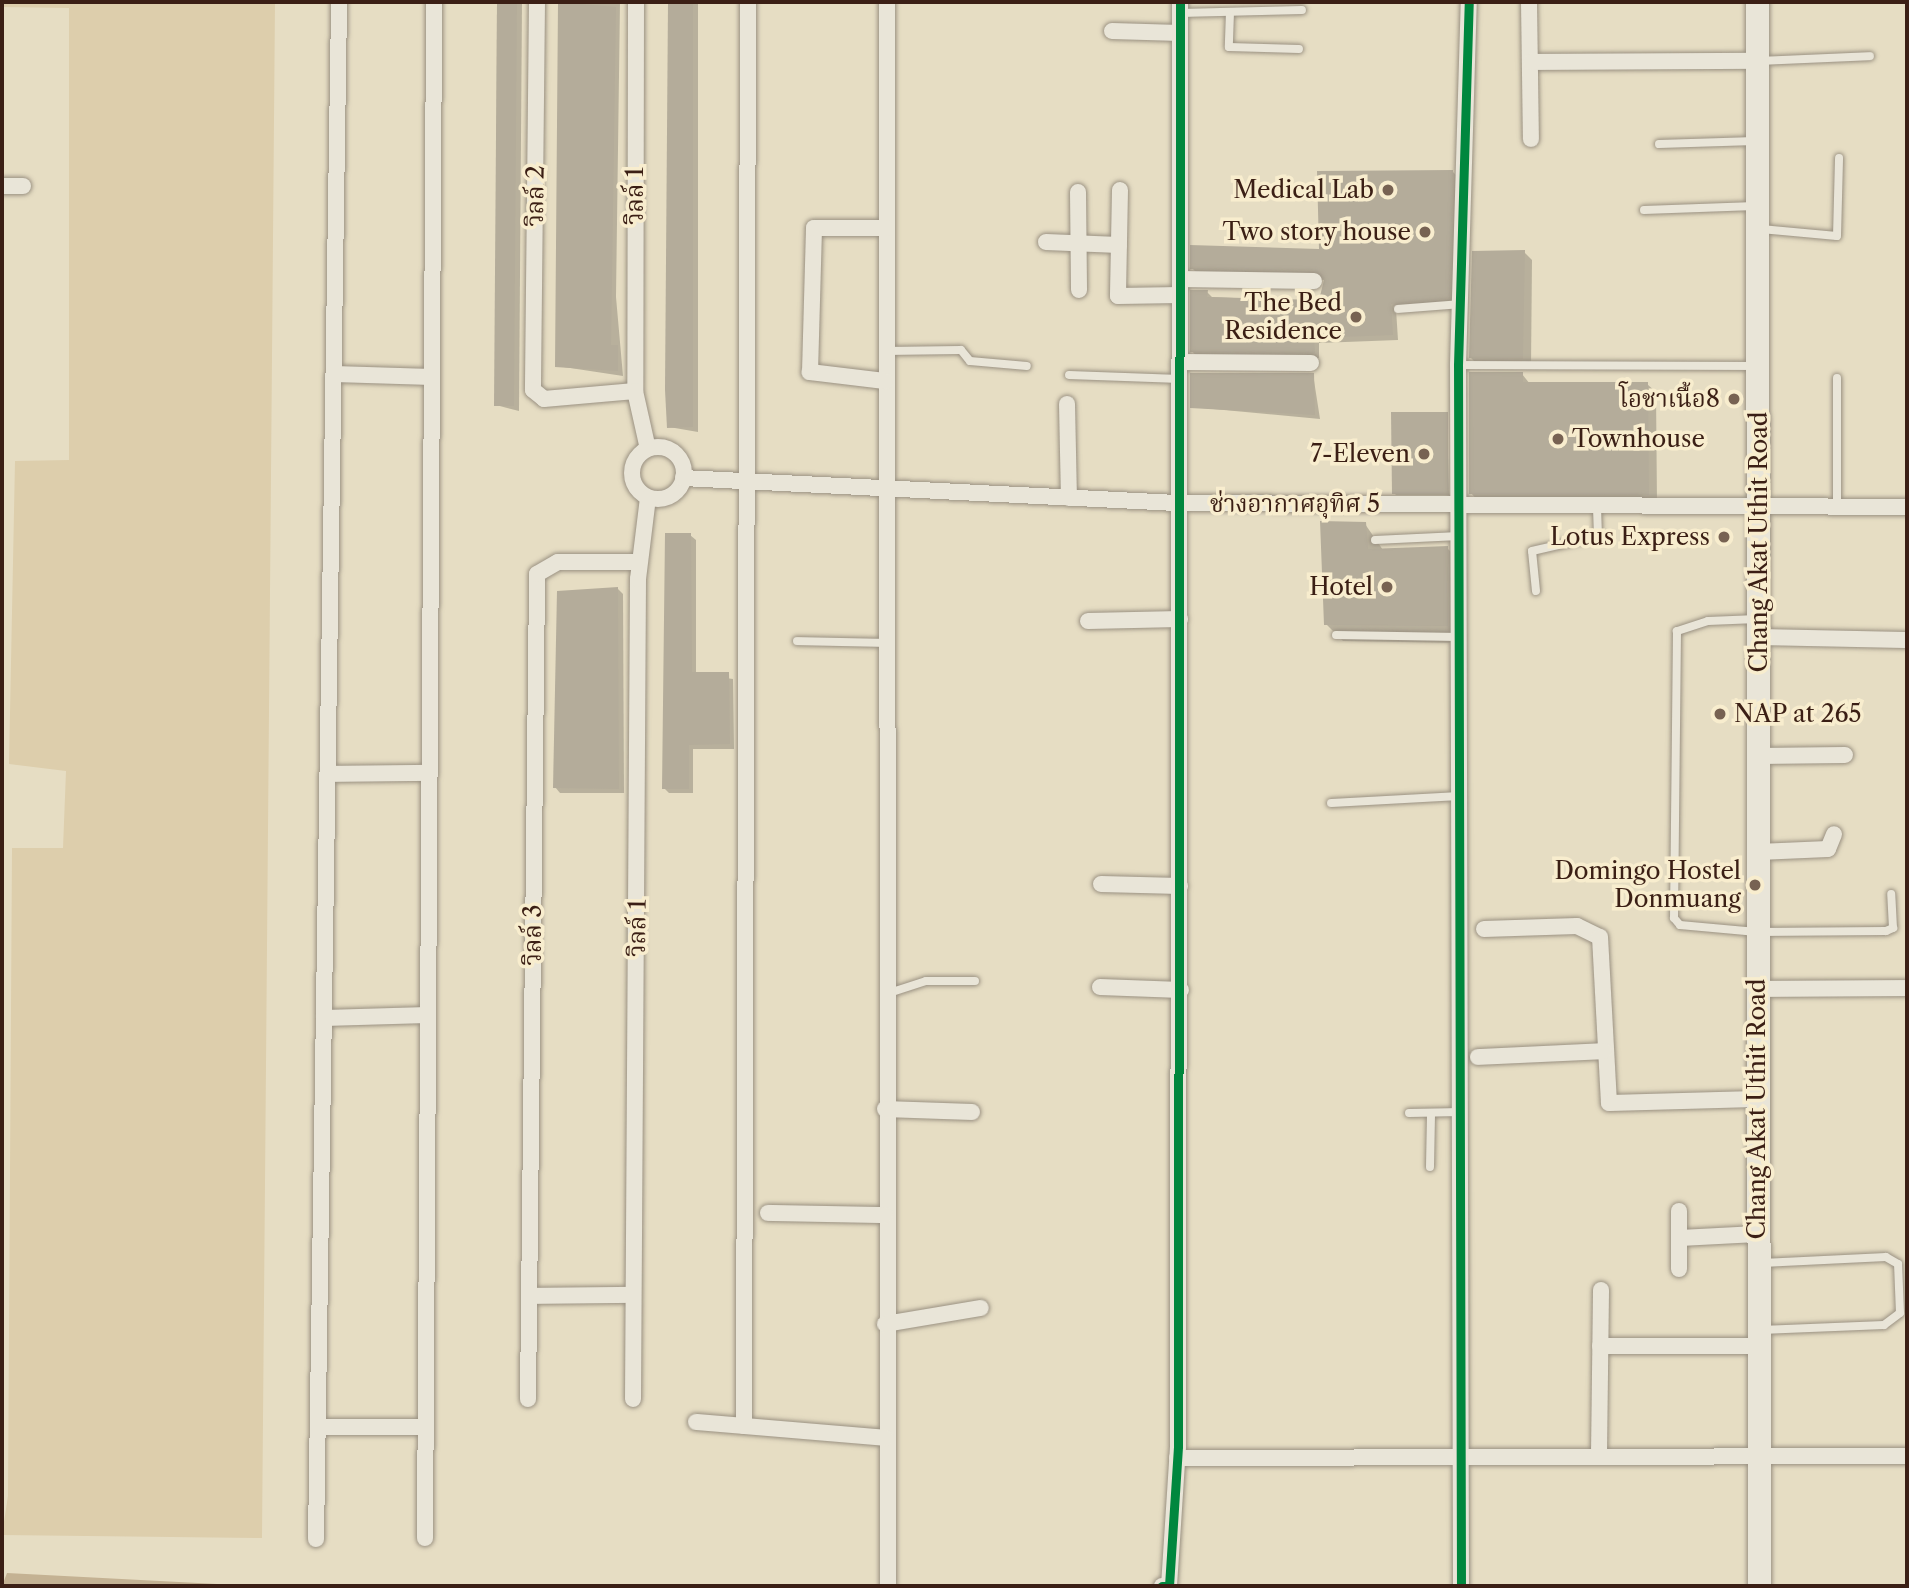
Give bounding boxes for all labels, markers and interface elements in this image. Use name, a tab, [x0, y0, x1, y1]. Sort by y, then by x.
street label: วิลล์ 2	[520, 165, 550, 227]
street label: วิลล์ 1	[621, 167, 649, 225]
place label: Medical Lab	[1233, 176, 1374, 204]
marker: Medical Lab	[1380, 182, 1396, 198]
place label: Two story house	[1222, 218, 1411, 246]
marker: Two story house	[1417, 224, 1433, 240]
place label: The Bed Residence	[1224, 289, 1342, 345]
marker: The Bed Residence	[1348, 309, 1364, 325]
place label: โอชาเนื้อ8	[1619, 385, 1720, 413]
marker: โอชาเนื้อ8	[1726, 391, 1742, 407]
street label: Chang Akat Uthit Road	[1745, 411, 1773, 673]
place label: Townhouse	[1572, 425, 1705, 453]
marker: Townhouse	[1550, 431, 1566, 447]
place label: 7-Eleven	[1311, 440, 1410, 468]
marker: 7-Eleven	[1416, 446, 1432, 462]
street label: ช่างอากาศอุทิศ 5	[1210, 490, 1380, 518]
place label: Lotus Express	[1550, 523, 1710, 551]
marker: Lotus Express	[1716, 529, 1732, 545]
place label: Hotel	[1309, 573, 1373, 601]
marker: Hotel	[1379, 579, 1395, 595]
place label: NAP at 265	[1734, 700, 1862, 728]
marker: NAP at 265	[1712, 706, 1728, 722]
place label: Domingo Hostel Donmuang	[1554, 857, 1741, 913]
marker: Domingo Hostel Donmuang	[1747, 877, 1763, 893]
street label: วิลล์ 1	[622, 899, 652, 957]
street label: วิลล์ 3	[519, 905, 547, 965]
street label: Chang Akat Uthit Road	[1743, 978, 1771, 1240]

